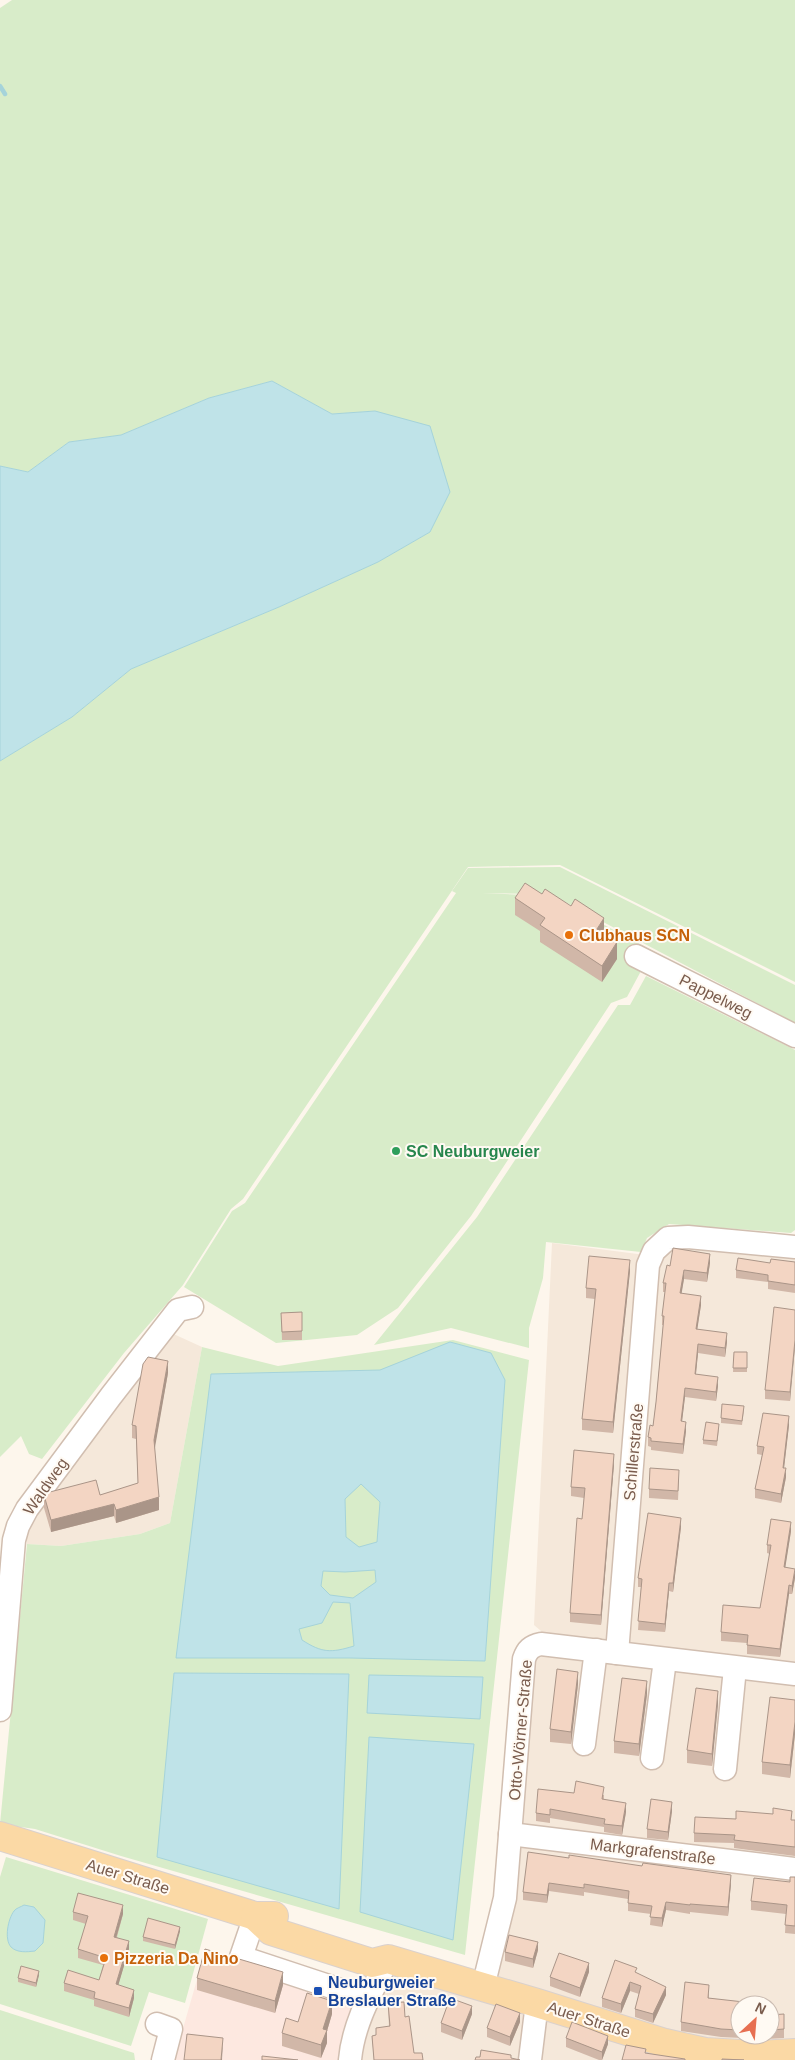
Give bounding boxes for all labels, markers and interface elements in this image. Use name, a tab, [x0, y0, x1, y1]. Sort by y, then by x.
place label: Clubhaus SCN	[579, 927, 690, 944]
marker: Clubhaus SCN	[563, 929, 575, 941]
street label: Pappelweg	[677, 971, 755, 1022]
place label: SC Neuburgweier	[406, 1143, 539, 1160]
marker: SC Neuburgweier	[390, 1145, 402, 1157]
street label: Schillerstraße	[621, 1402, 646, 1502]
street label: Waldweg	[20, 1455, 71, 1518]
street label: Otto-Wörner-Straße	[506, 1659, 535, 1801]
street label: Markgrafenstraße	[589, 1835, 717, 1868]
street label: Auer Straße	[84, 1856, 172, 1897]
place label: Pizzeria Da Nino	[114, 1950, 239, 1967]
marker: Pizzeria Da Nino	[98, 1952, 110, 1964]
place label: Neuburgweier Breslauer Straße	[328, 1974, 456, 2009]
marker: Neuburgweier Breslauer Straße	[312, 1985, 324, 1997]
north arrow	[730, 1995, 780, 2045]
street label: Auer Straße	[545, 1998, 633, 2041]
text: N	[753, 1999, 769, 2018]

